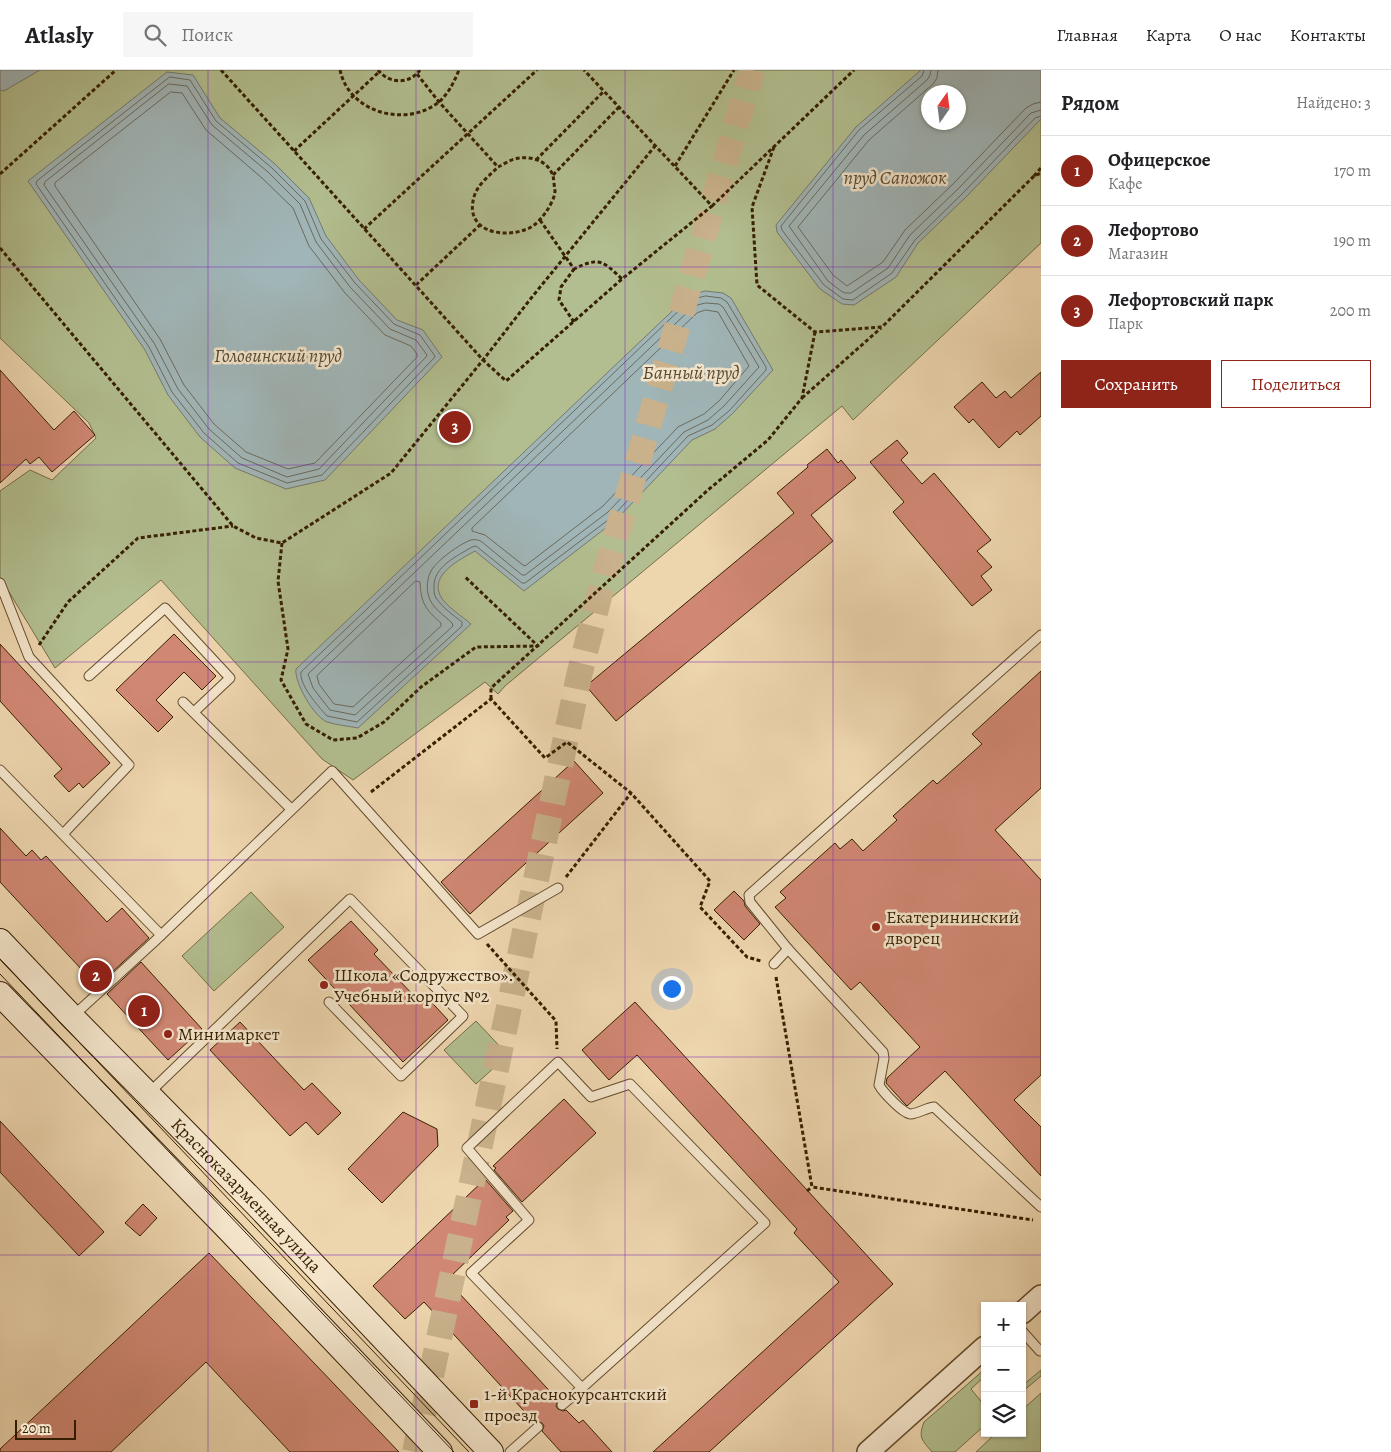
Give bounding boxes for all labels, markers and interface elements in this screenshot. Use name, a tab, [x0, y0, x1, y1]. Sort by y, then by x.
search box	[123, 12, 473, 57]
text: Atlasly	[25, 19, 93, 51]
icon: search	[141, 21, 169, 49]
text: Поиск	[181, 22, 233, 48]
text: Главная	[1057, 23, 1118, 47]
text: Карта	[1146, 23, 1191, 47]
text: О нас	[1219, 23, 1262, 47]
text: Контакты	[1290, 23, 1366, 47]
north arrow	[921, 85, 966, 130]
text: Рядом	[1061, 89, 1119, 117]
text: Найдено: 3	[1296, 92, 1371, 114]
text: Офицерское	[1108, 147, 1211, 173]
text: 1	[1074, 160, 1080, 182]
text: 170 m	[1334, 160, 1371, 182]
water label: пруд Сапожок	[843, 165, 947, 191]
text: Кафе	[1108, 173, 1142, 195]
text: Лефортово	[1108, 217, 1199, 243]
text: 2	[1073, 230, 1081, 252]
text: 190 m	[1333, 230, 1371, 252]
text: Магазин	[1108, 243, 1168, 265]
text: Лефортовский парк	[1108, 287, 1274, 313]
text: 3	[1074, 300, 1080, 322]
text: 200 m	[1330, 300, 1371, 322]
text: Парк	[1108, 313, 1143, 335]
water label: Головинский пруд	[214, 343, 342, 369]
water label: Банный пруд	[643, 360, 740, 386]
button: Сохранить	[1061, 360, 1211, 408]
button: Поделиться	[1221, 360, 1371, 408]
pin: 3	[439, 408, 471, 446]
place label: Екатерининский дворец	[885, 905, 1019, 950]
marker: Екатерининский дворец	[870, 921, 882, 933]
pin: 2	[80, 957, 112, 995]
place label: Школа «Содружество». Учебный корпус №2	[334, 963, 514, 1008]
your location	[659, 976, 685, 1002]
marker: Школа «Содружество». Учебный корпус №2	[318, 979, 330, 991]
pin: 1	[128, 992, 160, 1030]
place label: Минимаркет	[178, 1022, 280, 1046]
marker: Минимаркет	[162, 1028, 174, 1040]
street label: Красноказарменная улица	[166, 1113, 327, 1278]
map controls	[981, 1302, 1026, 1437]
button: +	[981, 1302, 1026, 1347]
button: −	[981, 1347, 1026, 1392]
place label: 1-й Краснокурсантский проезд	[484, 1382, 667, 1427]
button: layers	[981, 1392, 1026, 1437]
marker: 1-й Краснокурсантский проезд	[468, 1398, 480, 1410]
scale bar	[15, 1417, 76, 1440]
text: 20 m	[22, 1419, 51, 1438]

